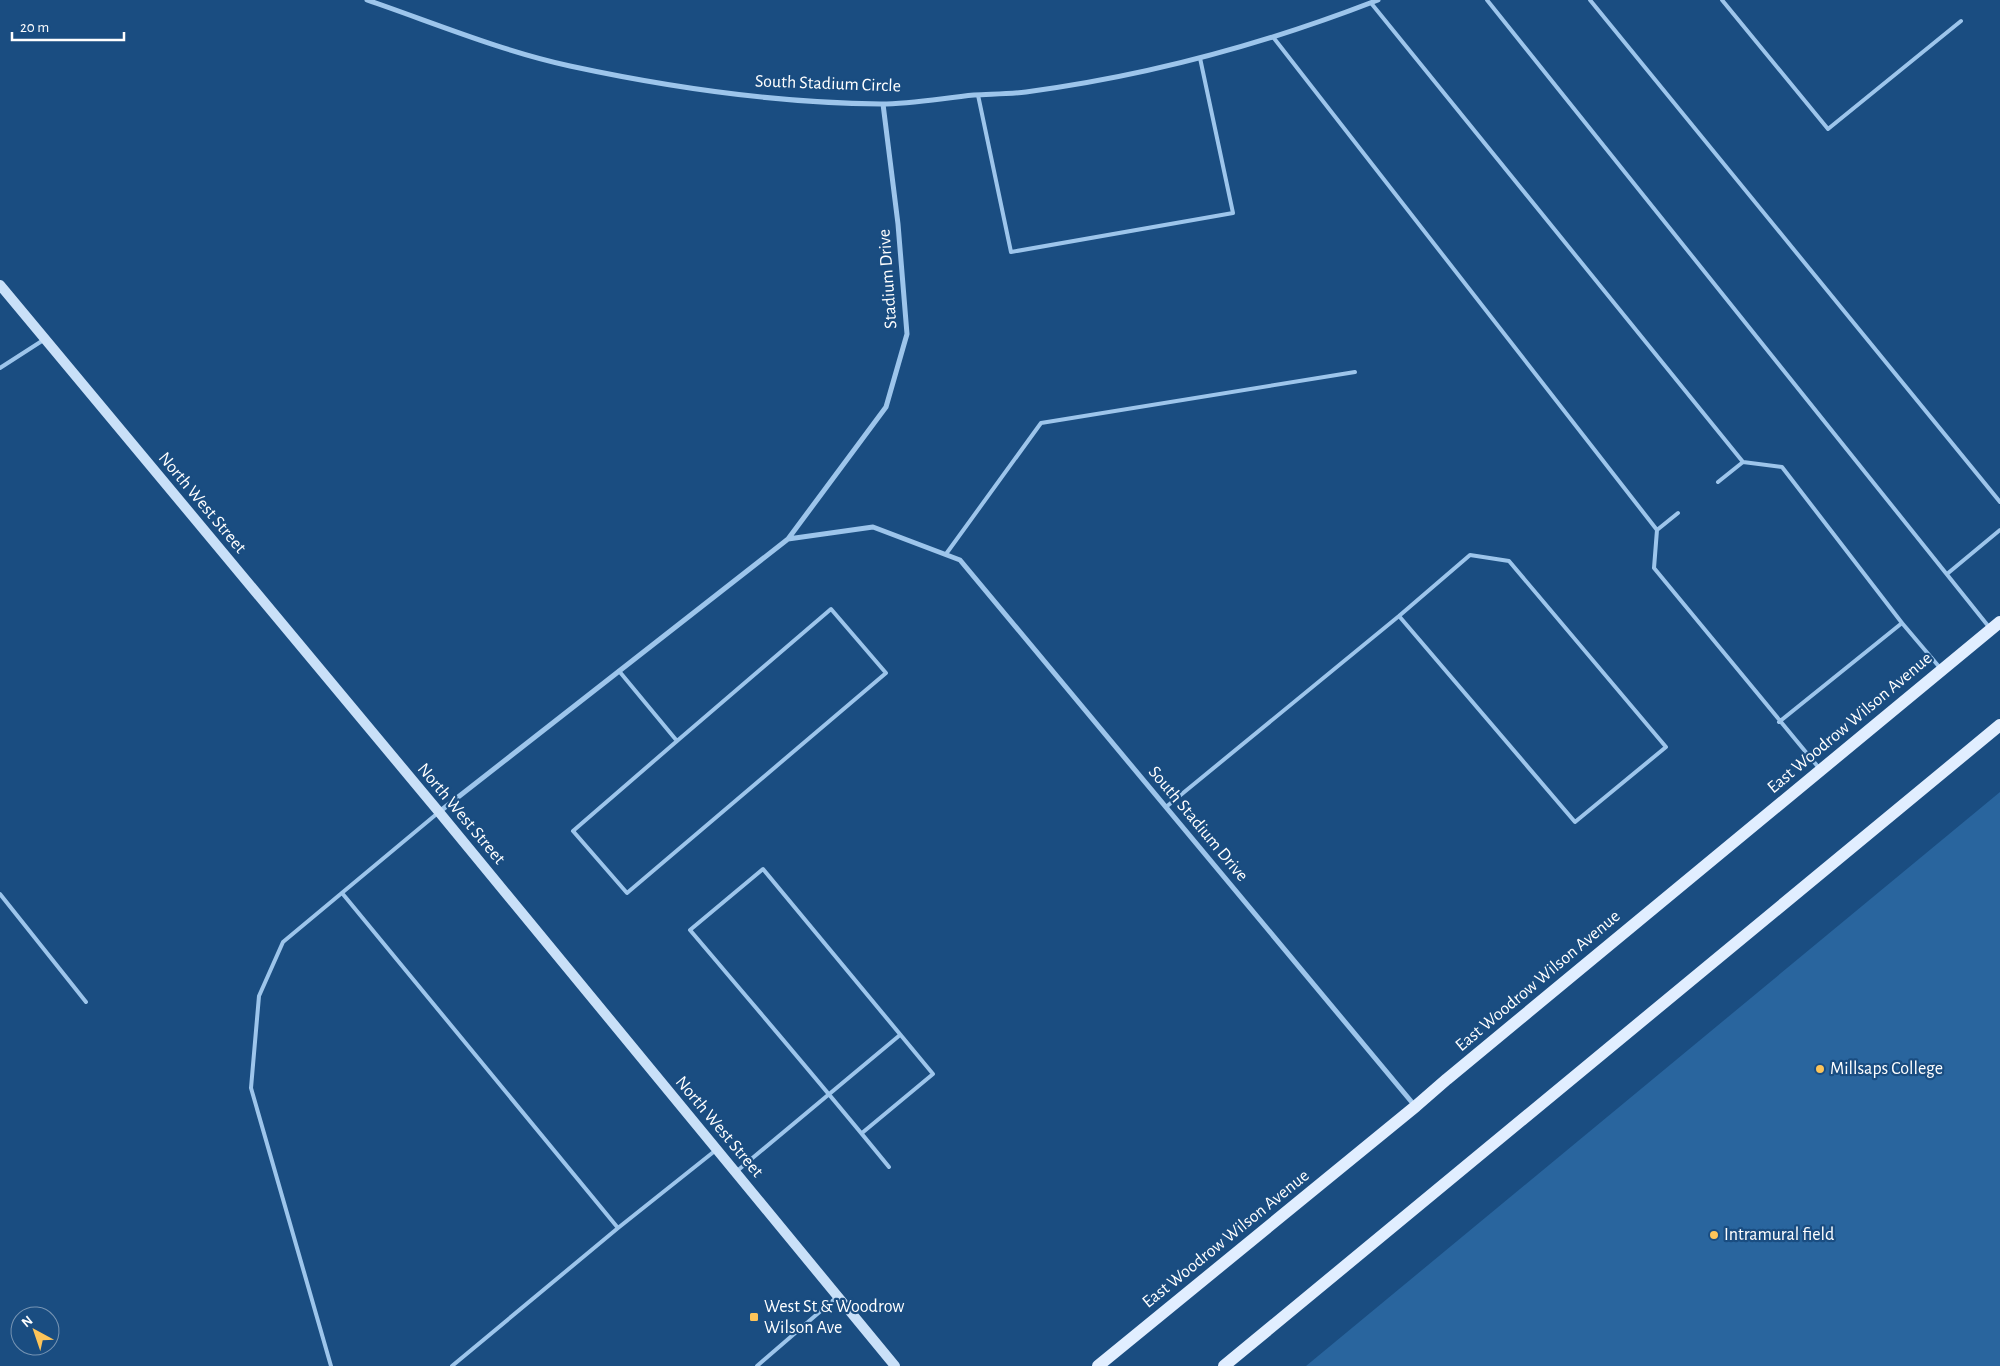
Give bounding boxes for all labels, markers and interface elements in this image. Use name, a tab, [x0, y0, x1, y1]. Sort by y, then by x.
scale bar	[12, 10, 125, 42]
text: 20 m	[20, 20, 49, 35]
street label: South Stadium Circle	[755, 72, 901, 96]
street label: Stadium Drive	[876, 228, 900, 330]
street label: North West Street	[155, 449, 249, 557]
street label: East Woodrow Wilson Avenue	[1764, 649, 1936, 797]
street label: North West Street	[414, 760, 508, 868]
street label: South Stadium Drive	[1145, 763, 1251, 885]
street label: East Woodrow Wilson Avenue	[1452, 907, 1624, 1055]
place label: Millsaps College	[1830, 1060, 1943, 1078]
marker: Millsaps College	[1814, 1063, 1826, 1075]
street label: North West Street	[672, 1073, 766, 1181]
street label: East Woodrow Wilson Avenue	[1139, 1166, 1313, 1312]
place label: Intramural field	[1724, 1226, 1834, 1244]
marker: Intramural field	[1708, 1229, 1720, 1241]
place label: West St & Woodrow Wilson Ave	[764, 1298, 904, 1337]
north arrow	[10, 1306, 60, 1356]
marker: West St & Woodrow Wilson Ave	[748, 1311, 760, 1323]
text: N	[19, 1313, 36, 1330]

